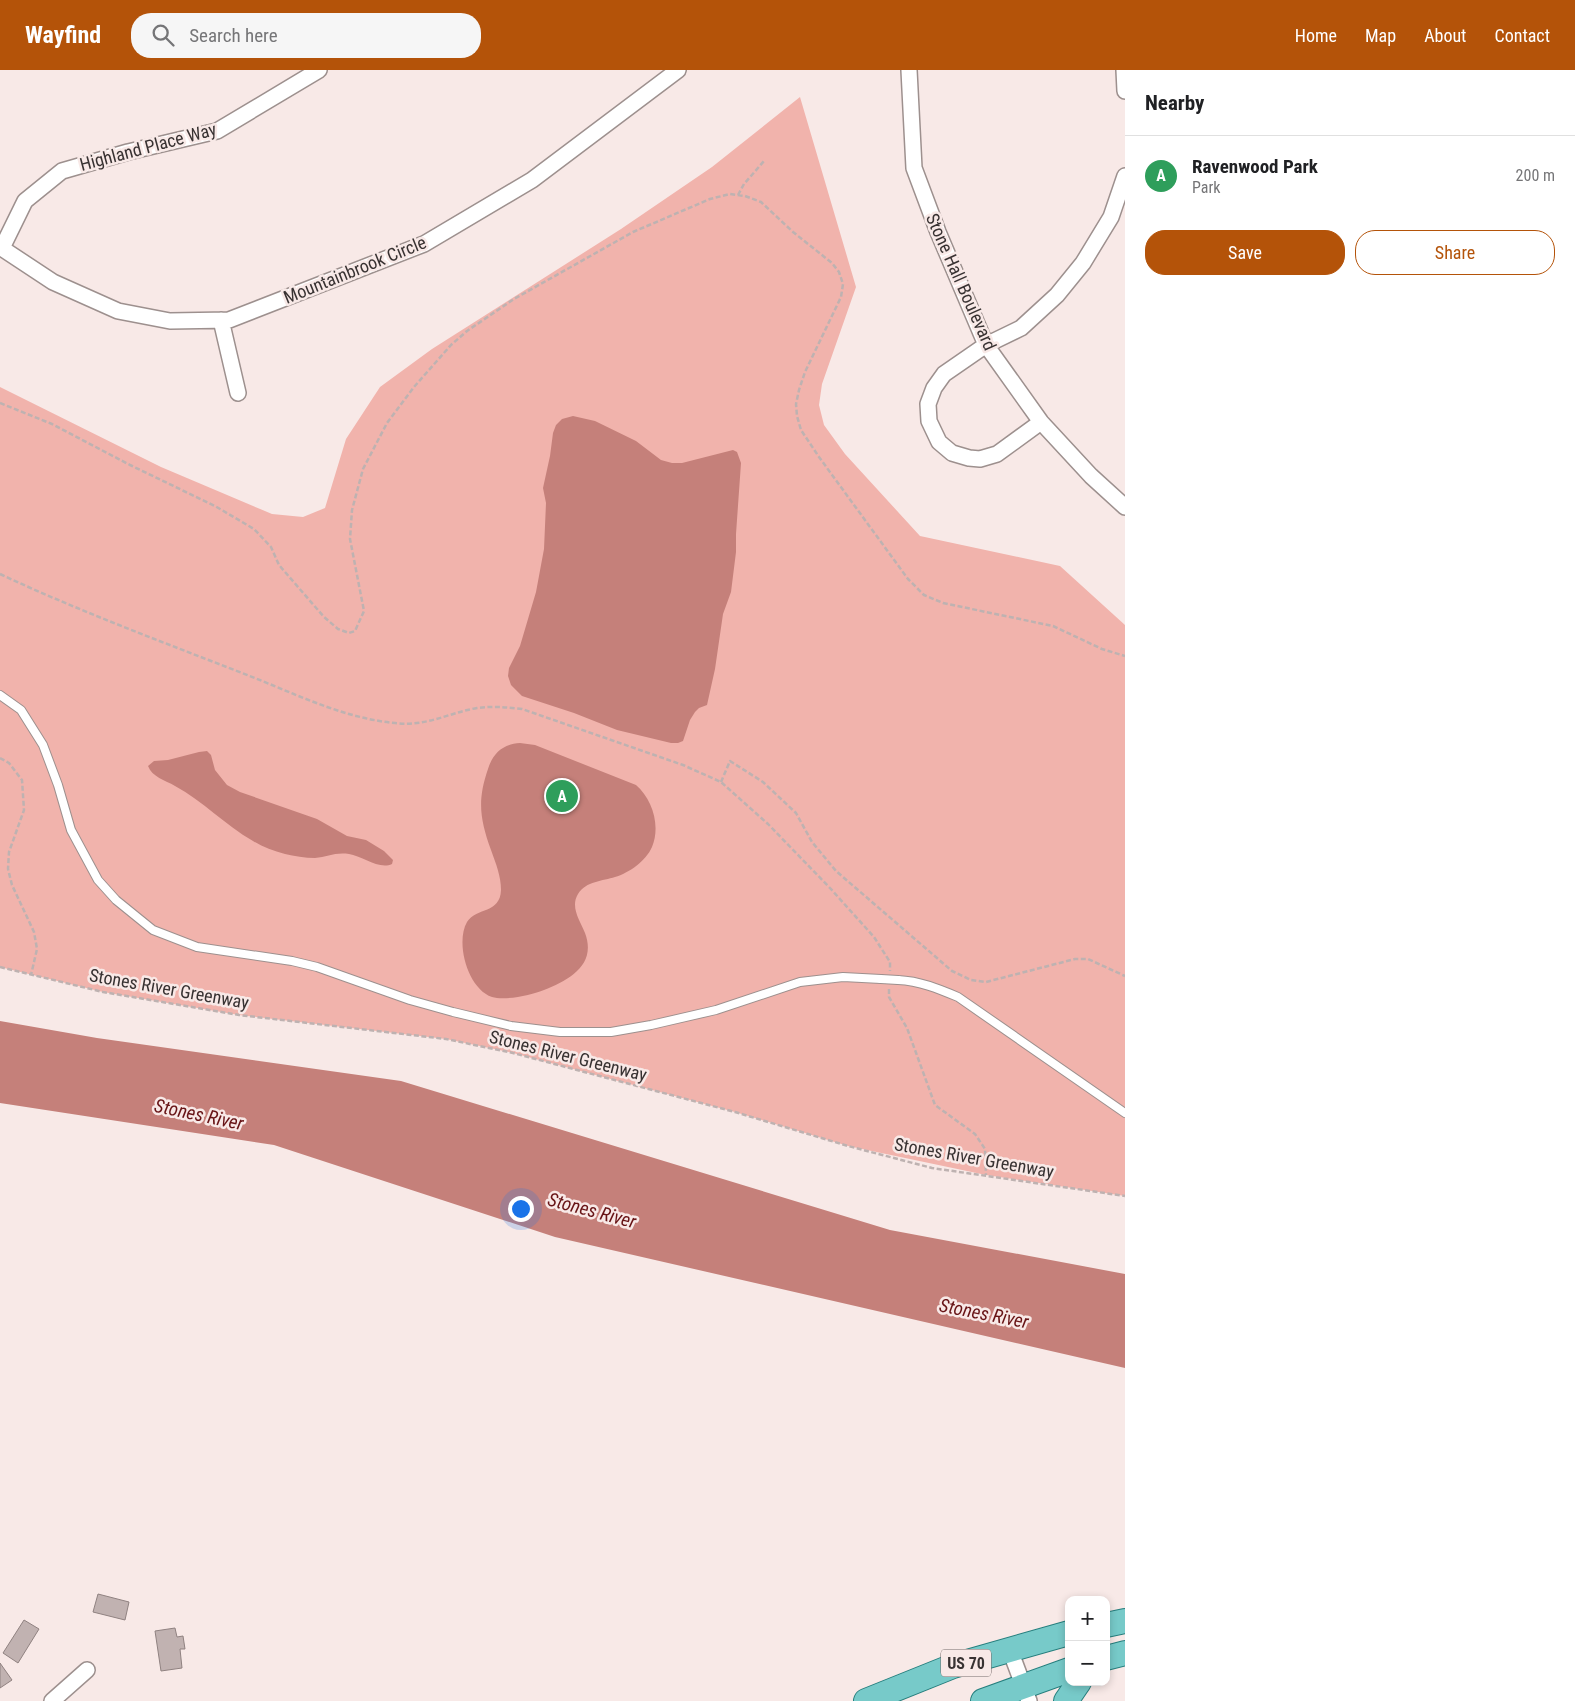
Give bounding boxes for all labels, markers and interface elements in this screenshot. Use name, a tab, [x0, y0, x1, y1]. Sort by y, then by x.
search box	[131, 13, 481, 58]
text: Wayfind	[25, 21, 101, 49]
icon: search	[149, 21, 177, 49]
text: Search here	[189, 24, 278, 47]
text: Home	[1295, 25, 1337, 46]
text: Map	[1365, 25, 1396, 46]
text: About	[1424, 25, 1466, 46]
text: Contact	[1494, 25, 1550, 46]
text: Nearby	[1145, 91, 1204, 115]
street label: Highland Place Way	[77, 118, 219, 175]
text: Ravenwood Park	[1192, 155, 1318, 178]
text: A	[1156, 166, 1166, 185]
text: 200 m	[1516, 166, 1555, 185]
text: Park	[1192, 178, 1221, 197]
street label: Stone Hall Boulevard	[922, 210, 1001, 353]
button: Save	[1145, 230, 1345, 275]
button: Share	[1355, 230, 1555, 275]
street label: Mountainbrook Circle	[280, 231, 429, 308]
pin: A	[546, 777, 578, 815]
street label: Stones River Greenway	[88, 964, 251, 1013]
street label: Stones River Greenway	[487, 1026, 650, 1085]
water label: Stones River	[152, 1094, 246, 1135]
street label: Stones River Greenway	[893, 1133, 1056, 1182]
water label: Stones River	[545, 1188, 639, 1233]
your location	[508, 1196, 534, 1222]
water label: Stones River	[937, 1294, 1031, 1333]
map controls	[1065, 1596, 1110, 1686]
button: +	[1065, 1596, 1110, 1641]
button: −	[1065, 1641, 1110, 1686]
road number: US 70	[941, 1650, 991, 1676]

